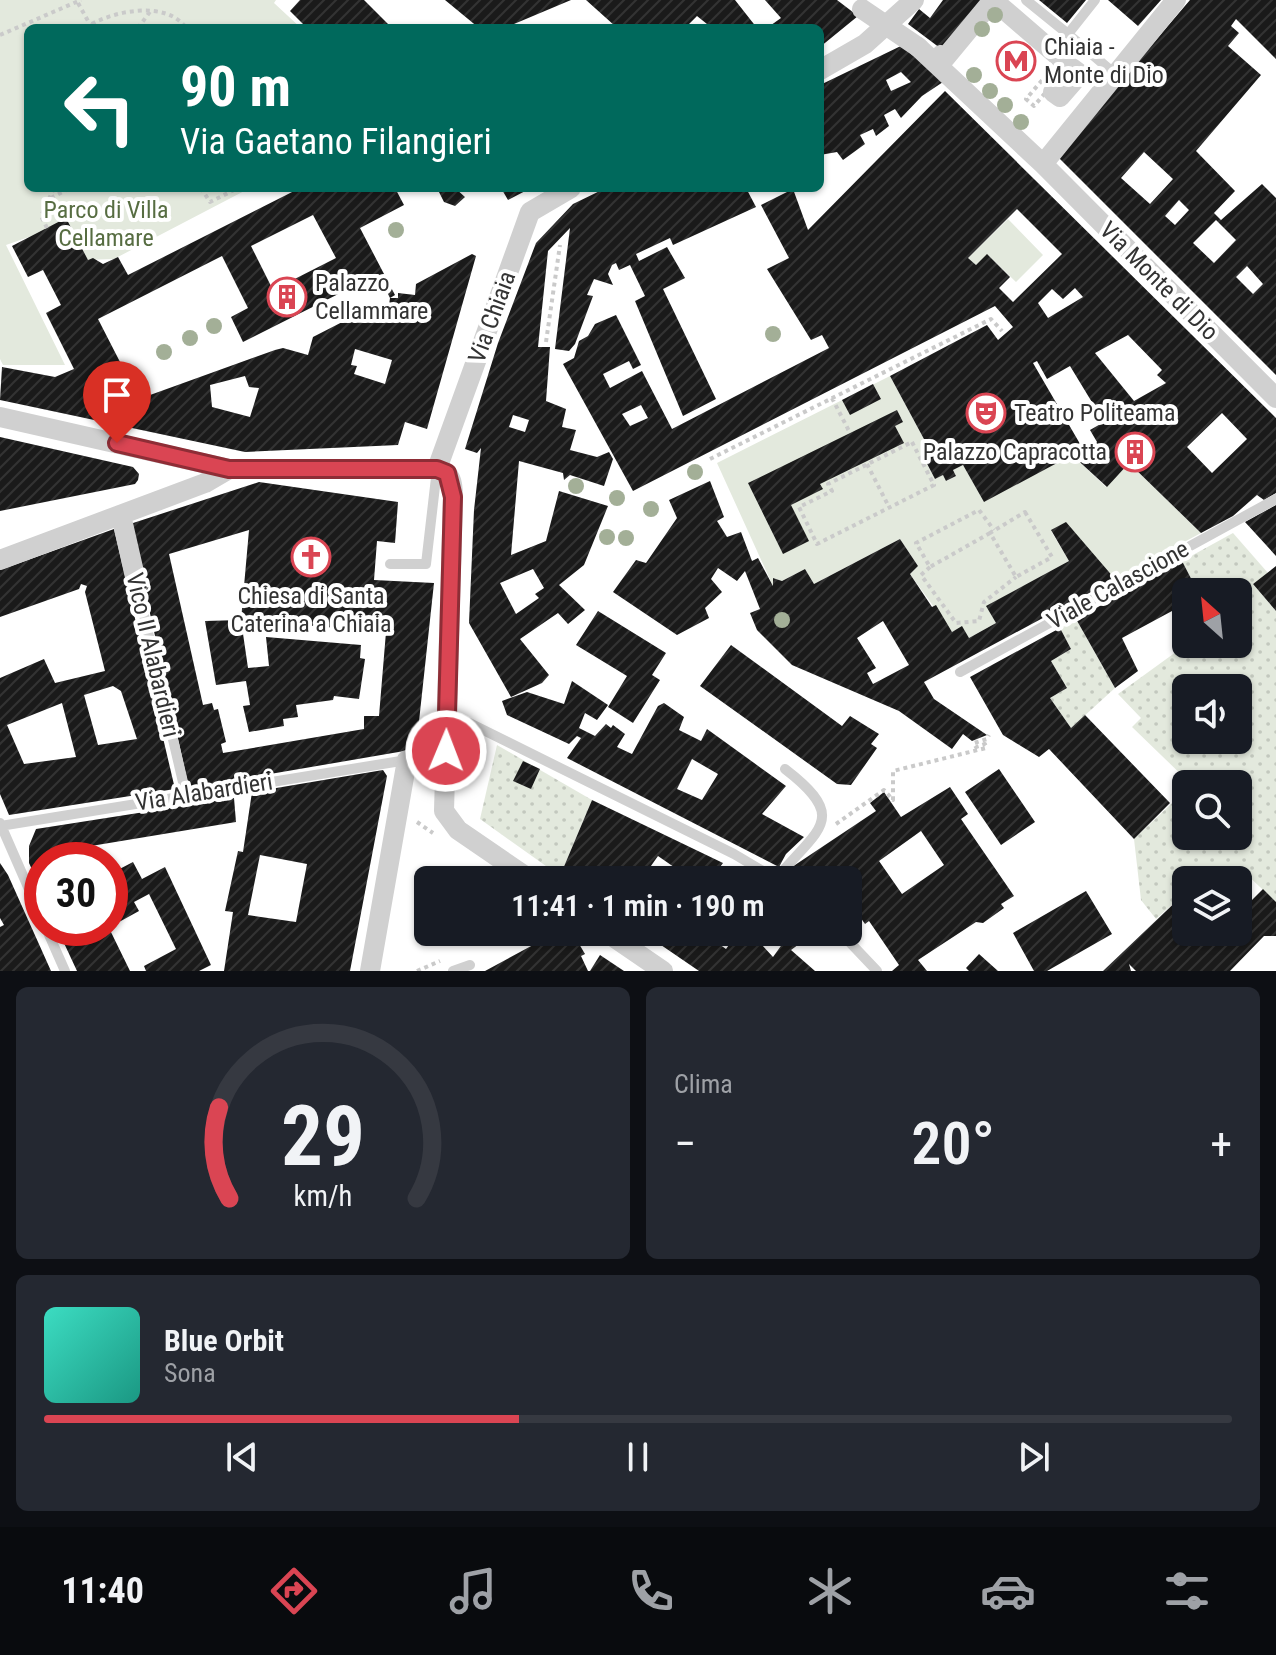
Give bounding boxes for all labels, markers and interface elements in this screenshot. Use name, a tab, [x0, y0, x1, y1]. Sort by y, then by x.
place label: Chiaia - Monte di Dio	[1044, 33, 1164, 89]
metro station icon: Chiaia - Monte di Dio	[995, 40, 1037, 82]
text: 90 m	[180, 54, 291, 120]
icon: left	[48, 56, 152, 160]
text: Via Gaetano Filangieri	[180, 121, 492, 163]
park label: Parco di Villa Cellamare	[44, 196, 168, 252]
street label: Via Monte di Dio	[1094, 216, 1224, 346]
street label: Via Chiaia	[463, 267, 521, 367]
place label: Palazzo Cellammare	[315, 269, 428, 325]
building icon: Palazzo Cellammare	[266, 276, 308, 318]
pin	[83, 361, 151, 443]
icon: arrive	[95, 373, 139, 417]
theatre icon: Teatro Politeama	[965, 392, 1007, 434]
place label: Teatro Politeama	[1014, 399, 1175, 427]
building icon: Palazzo Capracotta	[1114, 431, 1156, 473]
place label: Palazzo Capracotta	[923, 438, 1107, 466]
street label: Viale Calascione	[1042, 535, 1194, 635]
church icon: Chiesa di Santa Caterina a Chiaia	[290, 536, 332, 578]
street label: Vico II Alabardieri	[120, 570, 186, 740]
north arrow	[1172, 578, 1252, 658]
map controls	[1172, 578, 1252, 946]
place label: Chiesa di Santa Caterina a Chiaia	[230, 582, 392, 638]
button: sound	[1172, 674, 1252, 754]
position arrow	[404, 709, 488, 793]
street label: Via Alabardieri	[133, 767, 275, 817]
button: search	[1172, 770, 1252, 850]
speed limit sign: 30	[24, 842, 128, 946]
button: layers	[1172, 866, 1252, 946]
text: 11:41 · 1 min · 190 m	[511, 888, 765, 923]
text: Clima	[674, 1069, 733, 1099]
text: 29	[281, 1088, 365, 1185]
text: 20°	[911, 1108, 995, 1179]
text: −	[674, 1118, 696, 1170]
text: +	[1210, 1118, 1232, 1170]
text: km/h	[294, 1179, 352, 1213]
text: Blue Orbit	[164, 1323, 284, 1358]
text: Sona	[164, 1358, 216, 1388]
icon: previous	[220, 1435, 264, 1479]
icon: pause	[616, 1435, 660, 1479]
icon: next	[1012, 1435, 1056, 1479]
icon: directions	[266, 1563, 322, 1619]
icon: music	[445, 1563, 501, 1619]
icon: phone	[623, 1563, 679, 1619]
icon: climate	[802, 1563, 858, 1619]
icon: car	[980, 1563, 1036, 1619]
icon: filters	[1159, 1563, 1215, 1619]
text: 11:40	[61, 1570, 144, 1612]

